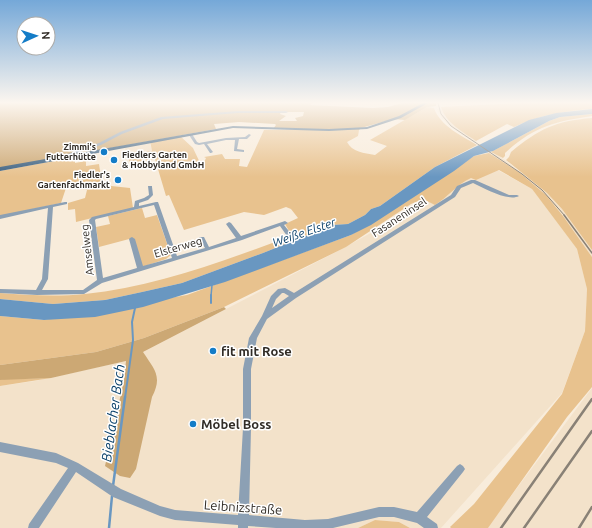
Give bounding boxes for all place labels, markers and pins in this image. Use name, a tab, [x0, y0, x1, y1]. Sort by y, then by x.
place label: Zimmi's Futterhütte	[46, 142, 96, 162]
marker: Zimmi's Futterhütte	[99, 147, 109, 157]
place label: Fiedlers Garten & Hobbyland GmbH	[122, 150, 204, 170]
marker: Fiedlers Garten & Hobbyland GmbH	[109, 155, 119, 165]
place label: Fiedler's Gartenfachmarkt	[38, 170, 110, 190]
marker: Fiedler's Gartenfachmarkt	[113, 175, 123, 185]
place label: fit mit Rose	[221, 344, 292, 358]
marker: fit mit Rose	[208, 346, 218, 356]
place label: Möbel Boss	[201, 417, 271, 431]
marker: Möbel Boss	[188, 419, 198, 429]

